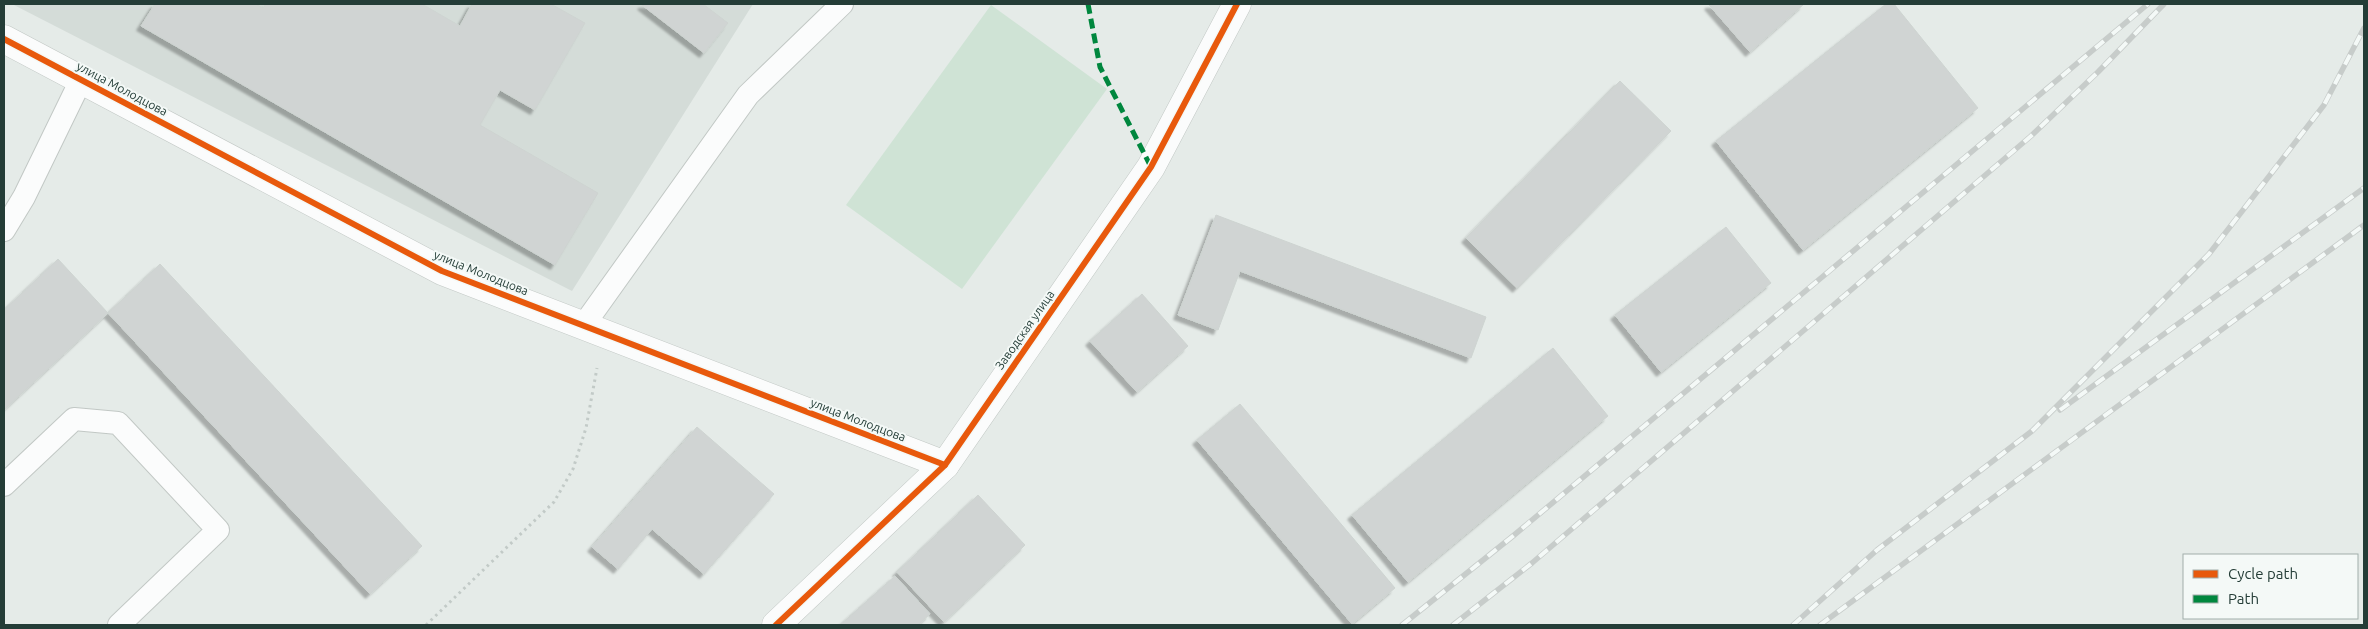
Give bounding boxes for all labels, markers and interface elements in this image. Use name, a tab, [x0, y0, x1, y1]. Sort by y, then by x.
street label: улица Молодцова	[75, 59, 170, 118]
street label: улица Молодцова	[432, 248, 530, 297]
street label: Заводская улица	[992, 288, 1057, 372]
street label: улица Молодцова	[809, 395, 908, 444]
legend	[2183, 554, 2358, 619]
text: Cycle path	[2228, 565, 2298, 582]
text: Path	[2228, 590, 2259, 607]

